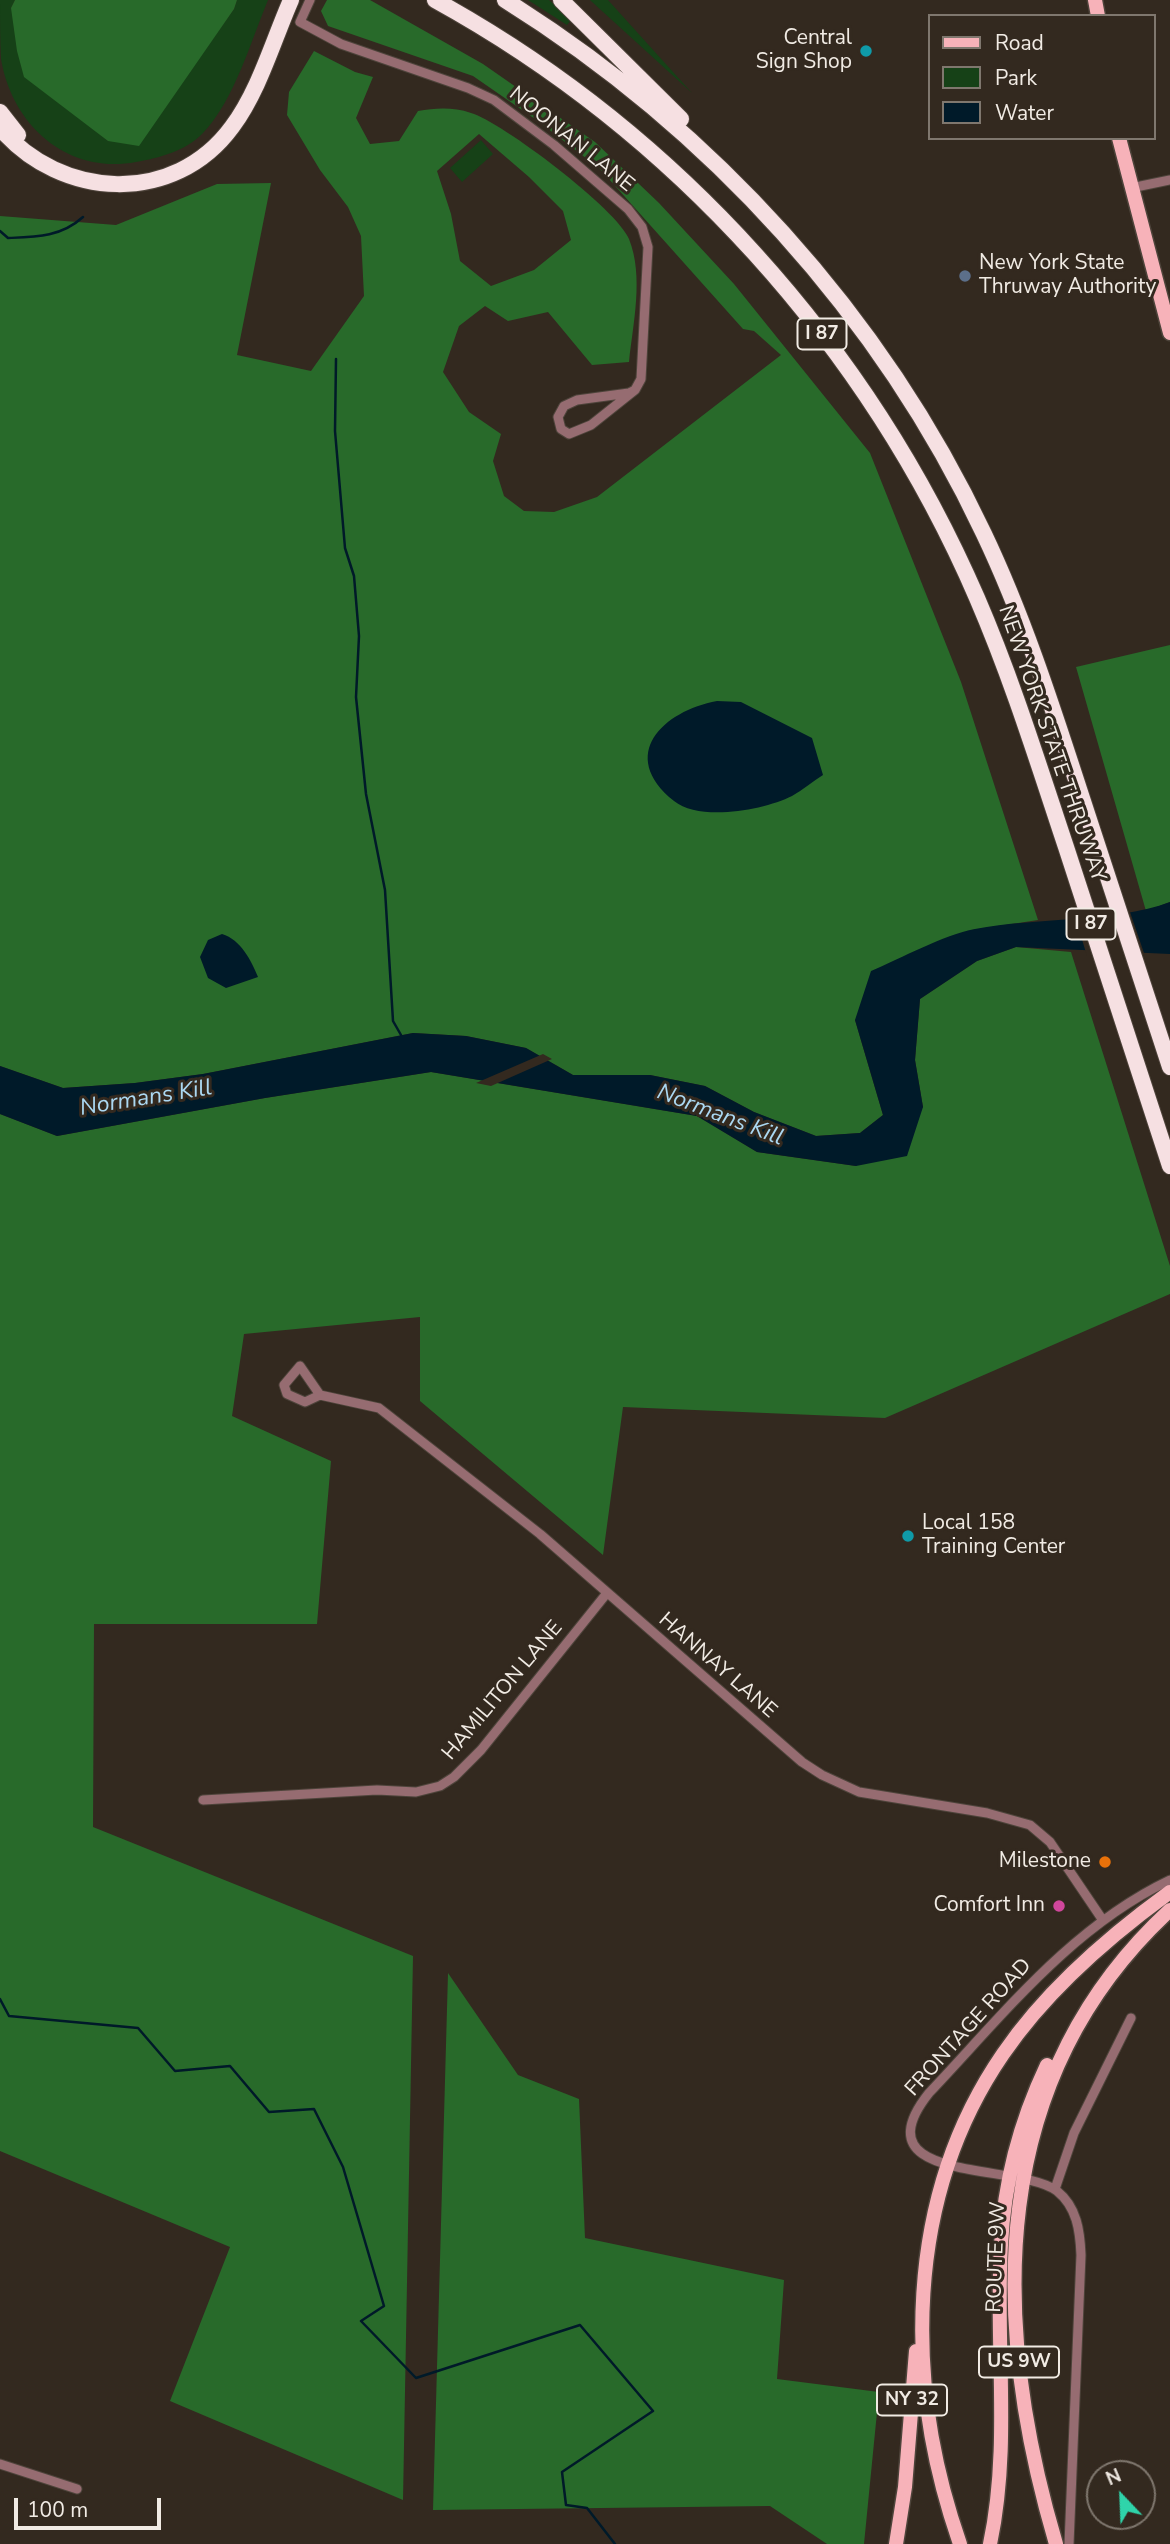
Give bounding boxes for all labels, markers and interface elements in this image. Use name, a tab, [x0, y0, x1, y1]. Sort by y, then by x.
legend	[928, 14, 1156, 140]
place label: Central Sign Shop	[756, 26, 852, 76]
text: Road	[995, 29, 1044, 57]
marker: Central Sign Shop	[858, 43, 874, 59]
text: Park	[995, 64, 1037, 92]
street label: NOONAN LANE	[503, 82, 639, 198]
text: Water	[995, 99, 1054, 127]
place label: New York State Thruway Authority	[979, 251, 1156, 301]
marker: New York State Thruway Authority	[957, 268, 973, 284]
road number: I 87	[798, 318, 846, 350]
street label: NEW YORK STATE THRUWAY	[992, 603, 1110, 885]
road number: I 87	[1066, 908, 1116, 940]
water label: Normans Kill	[78, 1075, 214, 1123]
water label: Normans Kill	[653, 1079, 787, 1153]
place label: Local 158 Training Center	[922, 1511, 1065, 1561]
marker: Local 158 Training Center	[900, 1528, 916, 1544]
street label: HANNAY LANE	[653, 1608, 781, 1724]
street label: HAMILITON LANE	[437, 1616, 569, 1766]
place label: Milestone	[999, 1849, 1091, 1875]
marker: Milestone	[1097, 1854, 1113, 1870]
place label: Comfort Inn	[934, 1893, 1045, 1919]
marker: Comfort Inn	[1051, 1898, 1067, 1914]
street label: FRONTAGE ROAD	[901, 1954, 1037, 2102]
street label: ROUTE 9W	[982, 2201, 1012, 2313]
road number: US 9W	[979, 2346, 1059, 2378]
road number: NY 32	[877, 2384, 947, 2416]
north arrow	[1086, 2460, 1156, 2530]
text: N	[1102, 2463, 1125, 2492]
scale bar	[18, 2484, 164, 2528]
text: 100 m	[27, 2496, 88, 2524]

